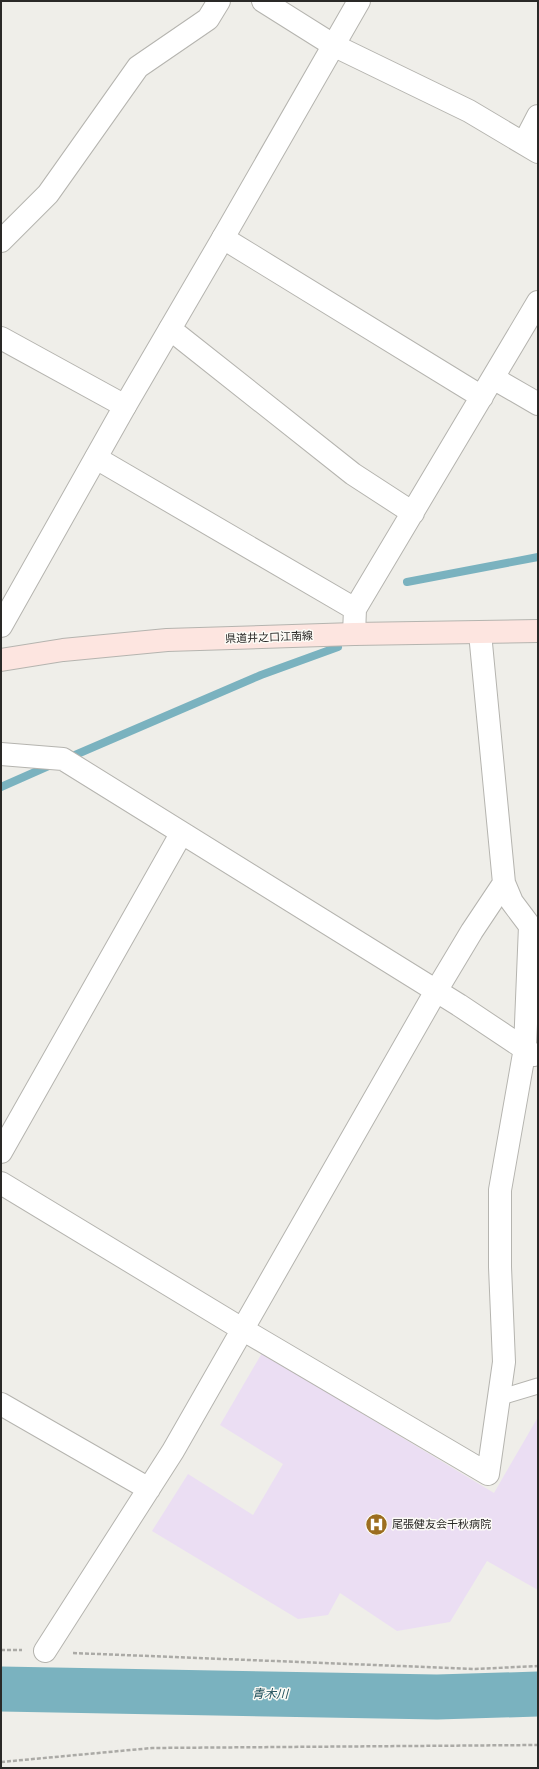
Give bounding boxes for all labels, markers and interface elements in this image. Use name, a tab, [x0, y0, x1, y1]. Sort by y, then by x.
street label: 県道井之口江南線	[225, 628, 313, 646]
hospital icon: 尾張健友会千秋病院	[364, 1511, 390, 1537]
place label: 尾張健友会千秋病院	[392, 1517, 491, 1531]
water label: 青木川	[252, 1686, 290, 1702]

